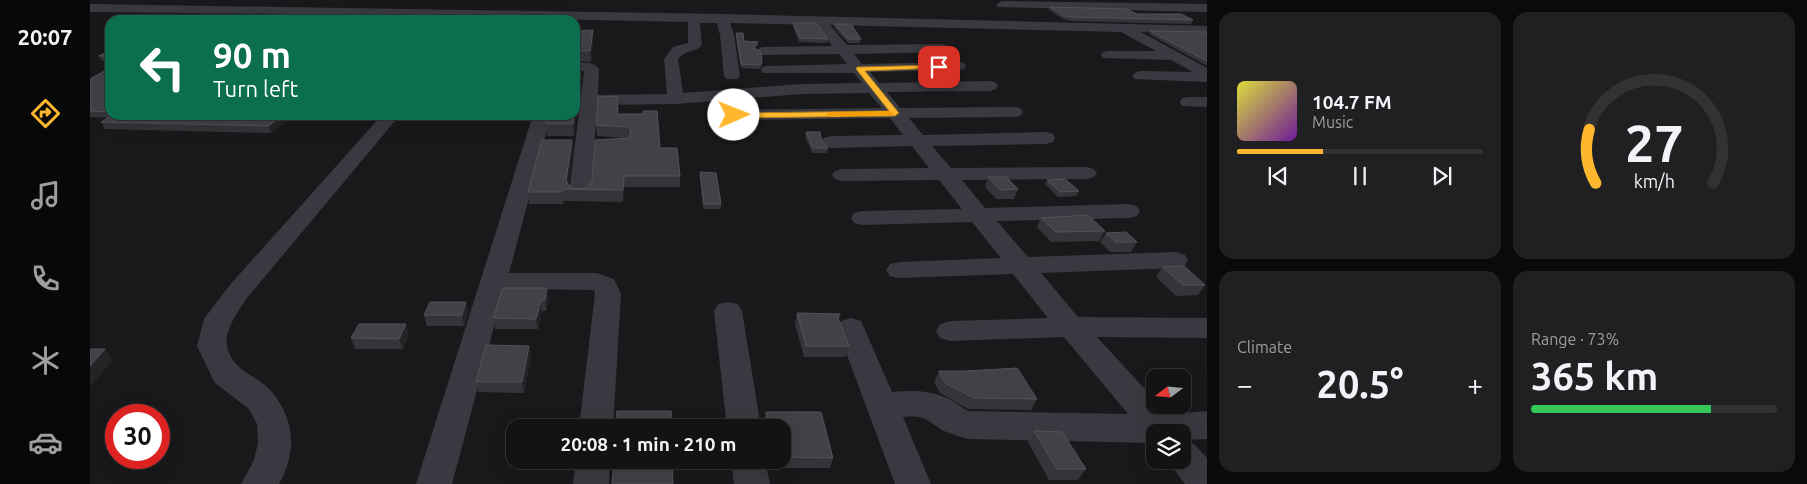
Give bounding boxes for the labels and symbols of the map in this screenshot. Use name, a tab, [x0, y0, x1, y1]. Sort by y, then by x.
pin	[918, 46, 960, 88]
position arrow	[707, 88, 759, 140]
north arrow	[1146, 369, 1191, 414]
speed limit sign: 30	[105, 404, 170, 469]

